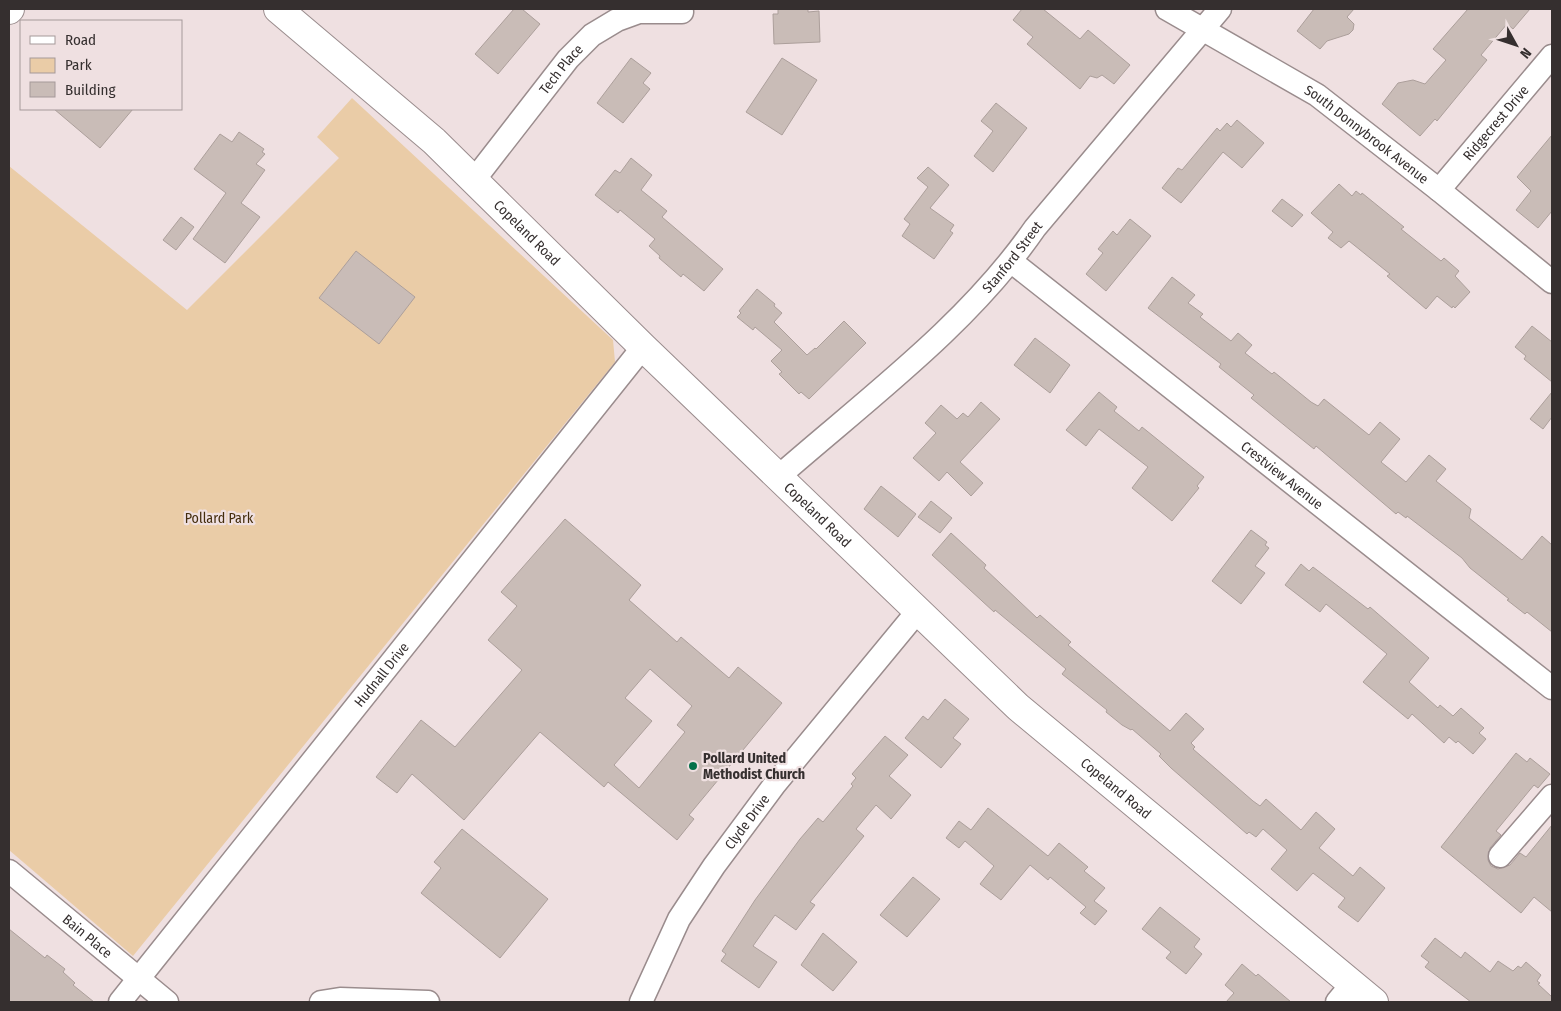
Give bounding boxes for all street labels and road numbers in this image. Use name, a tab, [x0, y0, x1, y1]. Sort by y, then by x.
street label: Tech Place	[536, 41, 587, 98]
street label: South Donnybrook Avenue	[1301, 82, 1432, 188]
street label: Ridgecrest Drive	[1460, 82, 1533, 164]
street label: Copeland Road	[490, 197, 563, 269]
street label: Stanford Street	[979, 217, 1046, 297]
street label: Crestview Avenue	[1237, 438, 1326, 513]
street label: Copeland Road	[780, 479, 854, 551]
street label: Hudnall Drive	[351, 639, 413, 711]
street label: Copeland Road	[1077, 755, 1154, 823]
street label: Clyde Drive	[721, 791, 773, 853]
street label: Bain Place	[59, 911, 115, 962]

